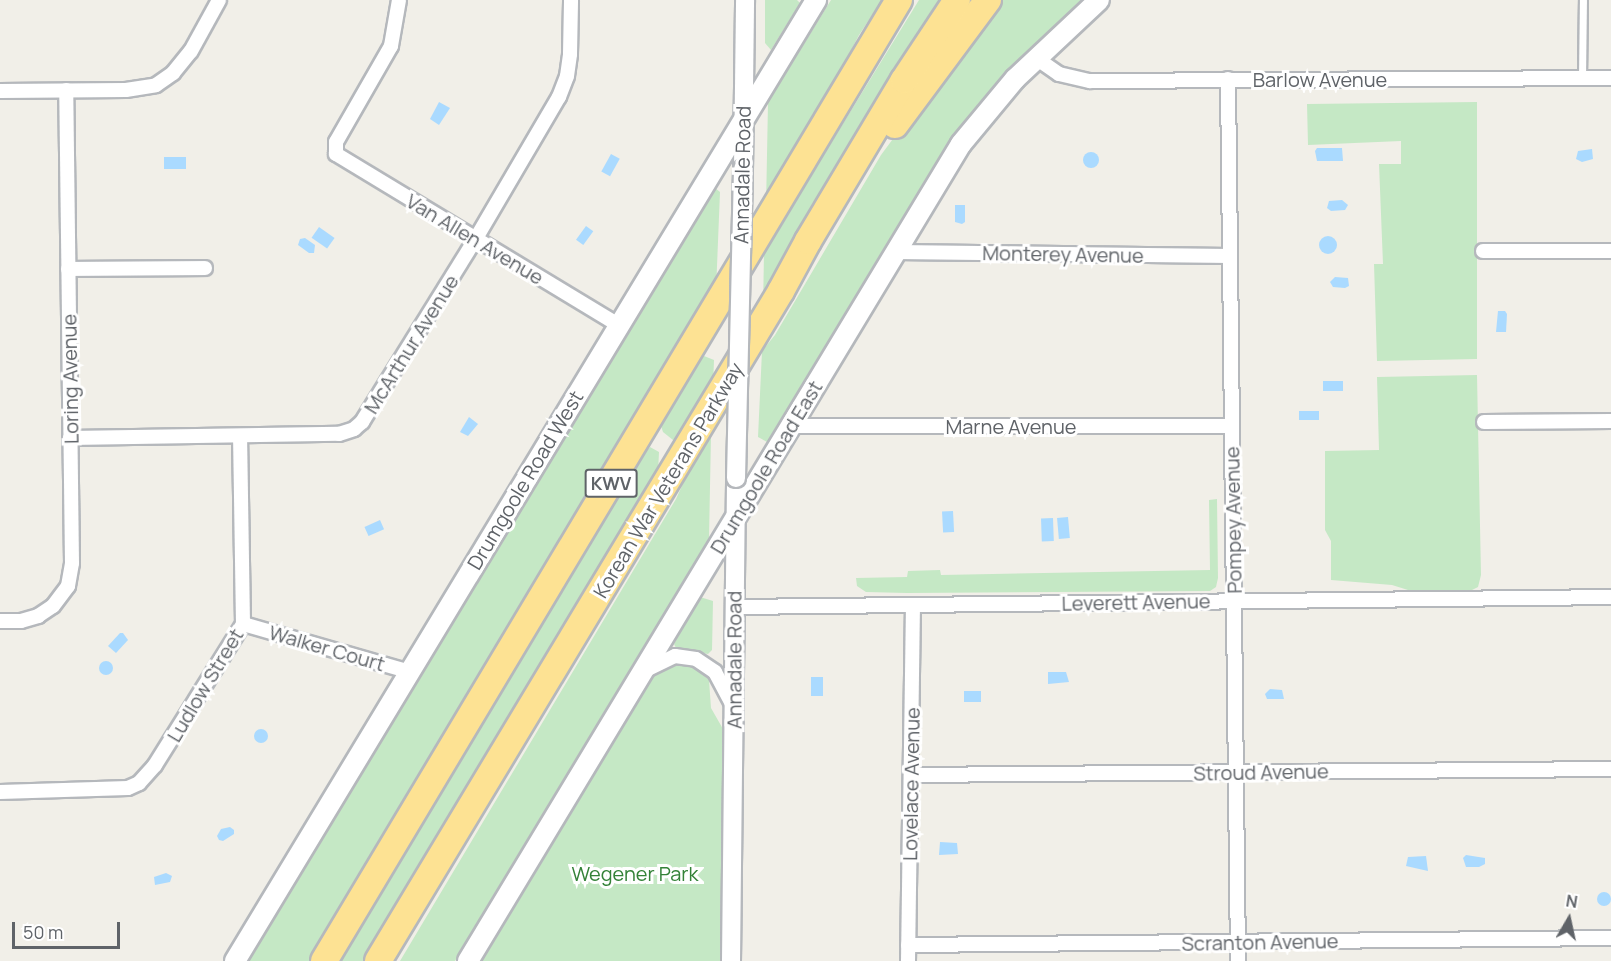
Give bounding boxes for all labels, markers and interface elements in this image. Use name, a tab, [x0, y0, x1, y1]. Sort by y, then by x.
street label: Barlow Avenue	[1253, 67, 1387, 91]
street label: Annadale Road	[729, 106, 755, 244]
street label: Van Allen Avenue	[402, 189, 548, 289]
street label: Monterey Avenue	[982, 241, 1144, 267]
street label: McArthur Avenue	[359, 270, 463, 418]
street label: Loring Avenue	[57, 314, 83, 444]
street label: Korean War Veterans Parkway	[588, 358, 748, 602]
street label: Drumgoole Road East	[705, 376, 827, 558]
street label: Drumgoole Road West	[462, 386, 588, 574]
street label: Marne Avenue	[945, 414, 1077, 438]
street label: Pompey Avenue	[1220, 446, 1246, 594]
road number: KWV	[584, 468, 638, 498]
street label: Leverett Avenue	[1061, 589, 1211, 615]
street label: Annadale Road	[722, 591, 746, 729]
street label: Walker Court	[266, 620, 388, 676]
street label: Ludlow Street	[162, 624, 248, 746]
street label: Lovelace Avenue	[898, 707, 924, 861]
street label: Stroud Avenue	[1193, 759, 1329, 785]
park label: Wegener Park	[572, 861, 698, 885]
north arrow	[1539, 889, 1599, 949]
text: N	[1564, 889, 1579, 913]
scale bar	[15, 910, 123, 948]
text: 50 m	[23, 920, 63, 944]
street label: Scranton Avenue	[1181, 929, 1339, 955]

